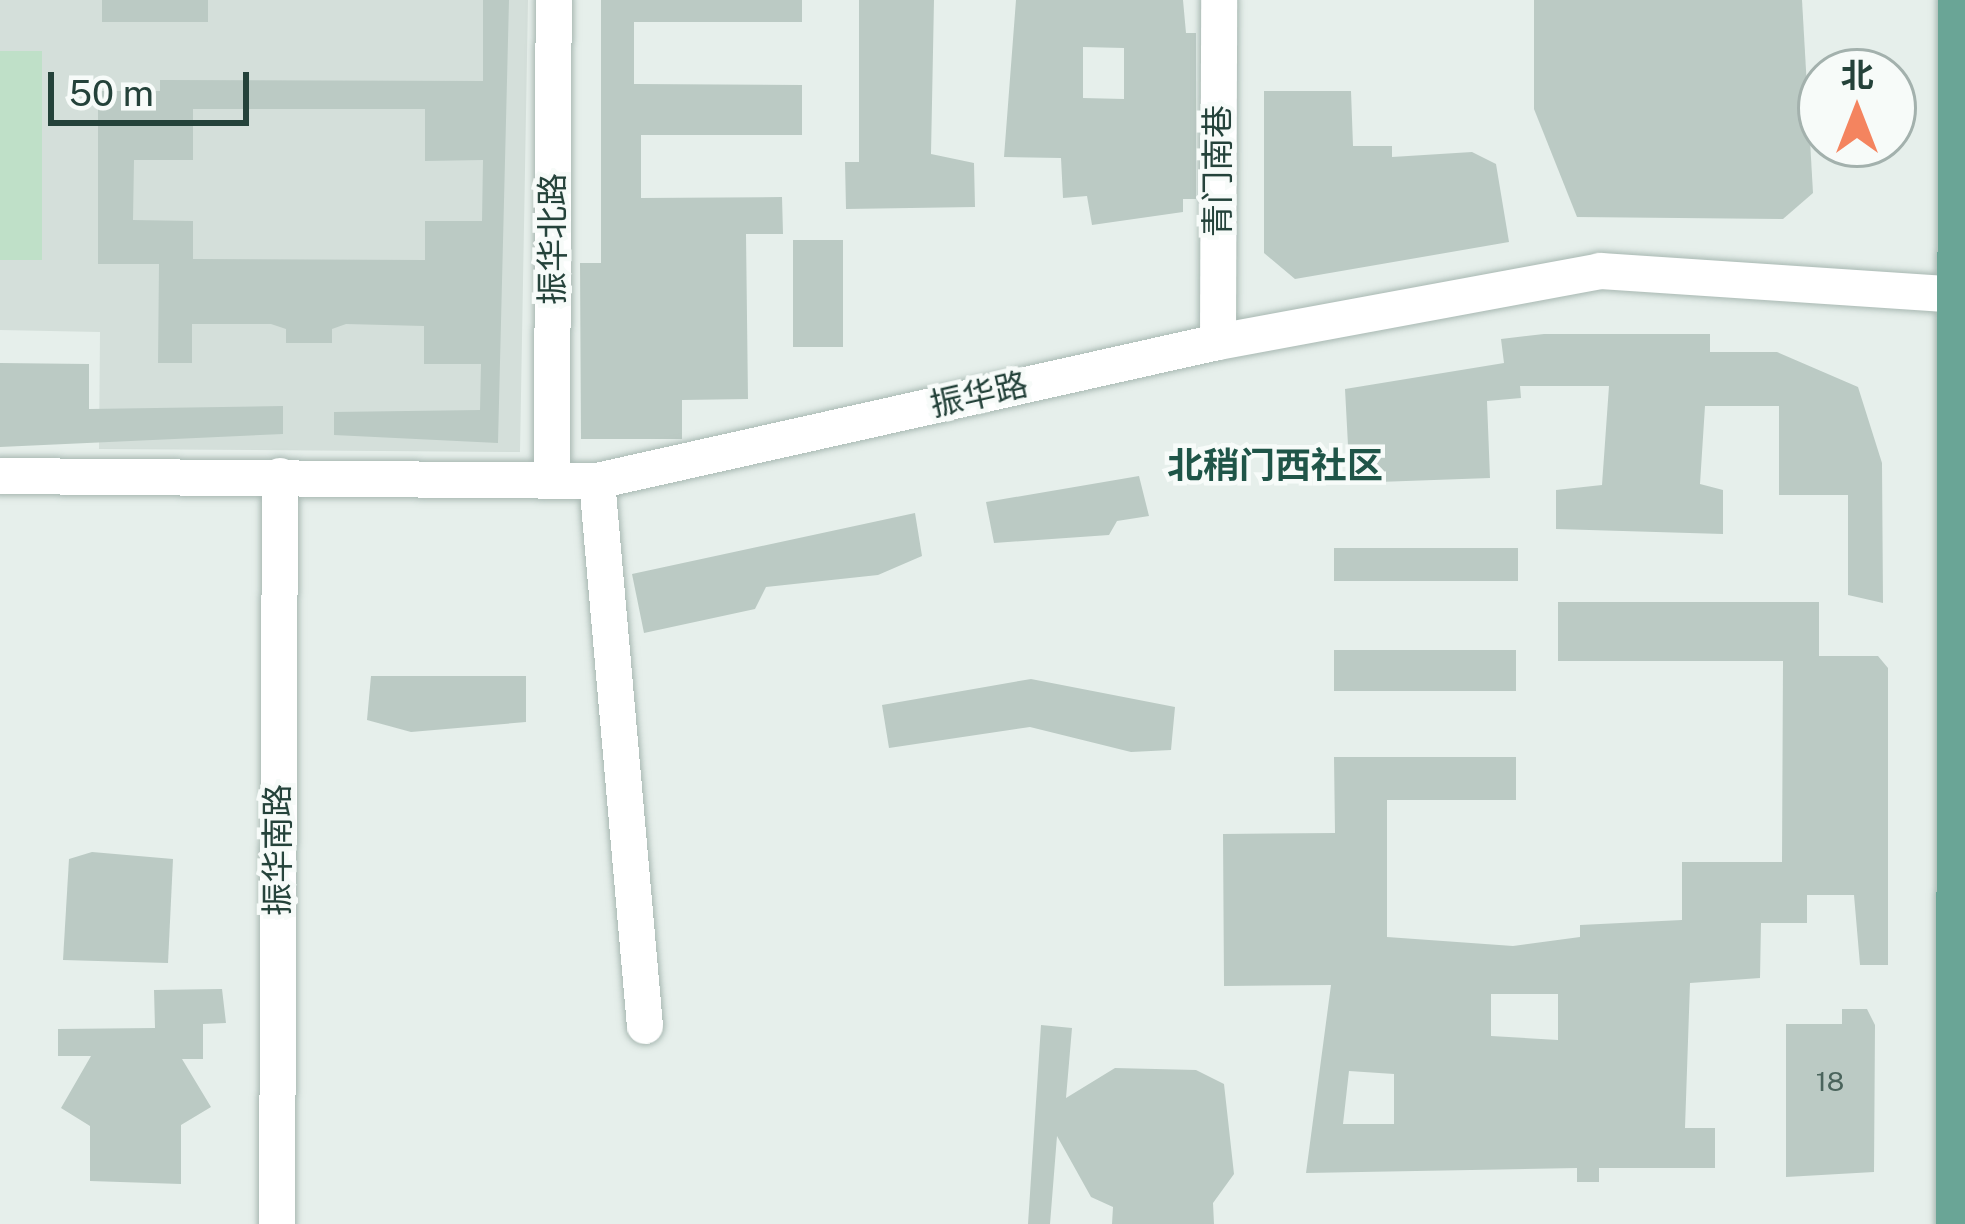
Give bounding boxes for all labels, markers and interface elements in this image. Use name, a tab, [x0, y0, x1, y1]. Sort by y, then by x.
scale bar	[54, 48, 255, 122]
north arrow	[1797, 48, 1917, 168]
text: 北	[1841, 56, 1874, 94]
text: 50 m	[69, 72, 154, 114]
street label: 青门南巷	[1198, 105, 1238, 237]
street label: 振华北路	[533, 173, 573, 305]
street label: 振华路	[926, 365, 1032, 425]
district label: 北稍门西社区	[1167, 444, 1383, 488]
street label: 振华南路	[258, 784, 298, 916]
house number: 18	[1816, 1066, 1844, 1098]

